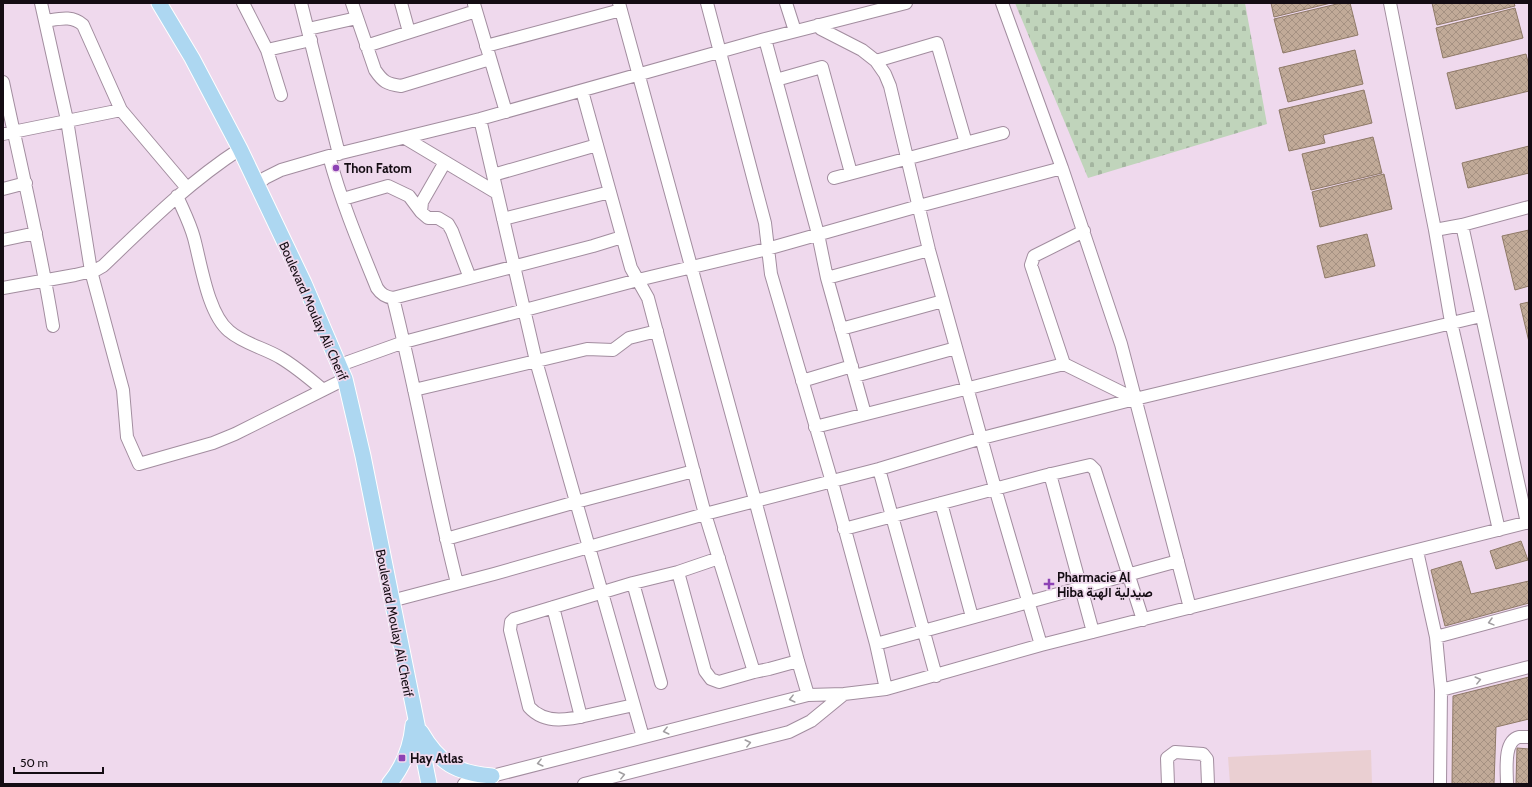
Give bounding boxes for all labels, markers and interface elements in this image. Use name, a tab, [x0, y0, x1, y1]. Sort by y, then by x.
place label: Thon Fatom	[344, 160, 412, 176]
marker: Thon Fatom	[331, 163, 341, 173]
street label: Boulevard Moulay Ali Cherif	[276, 239, 352, 384]
street label: Boulevard Moulay Ali Cherif	[373, 548, 417, 699]
place label: Pharmacie Al Hiba صيدلية الهبة	[1057, 569, 1153, 601]
marker: Pharmacie Al Hiba صيدلية الهبة	[1044, 579, 1054, 589]
one-way arrow	[1488, 617, 1495, 626]
one-way arrow	[1475, 676, 1482, 685]
one-way arrow	[789, 695, 795, 703]
one-way arrow	[663, 727, 669, 735]
one-way arrow	[744, 739, 751, 748]
scale bar	[14, 749, 103, 775]
place label: Hay Atlas	[410, 750, 464, 766]
marker: Hay Atlas	[397, 753, 407, 763]
text: 50 m	[20, 755, 48, 770]
one-way arrow	[537, 759, 543, 767]
one-way arrow	[619, 771, 625, 779]

